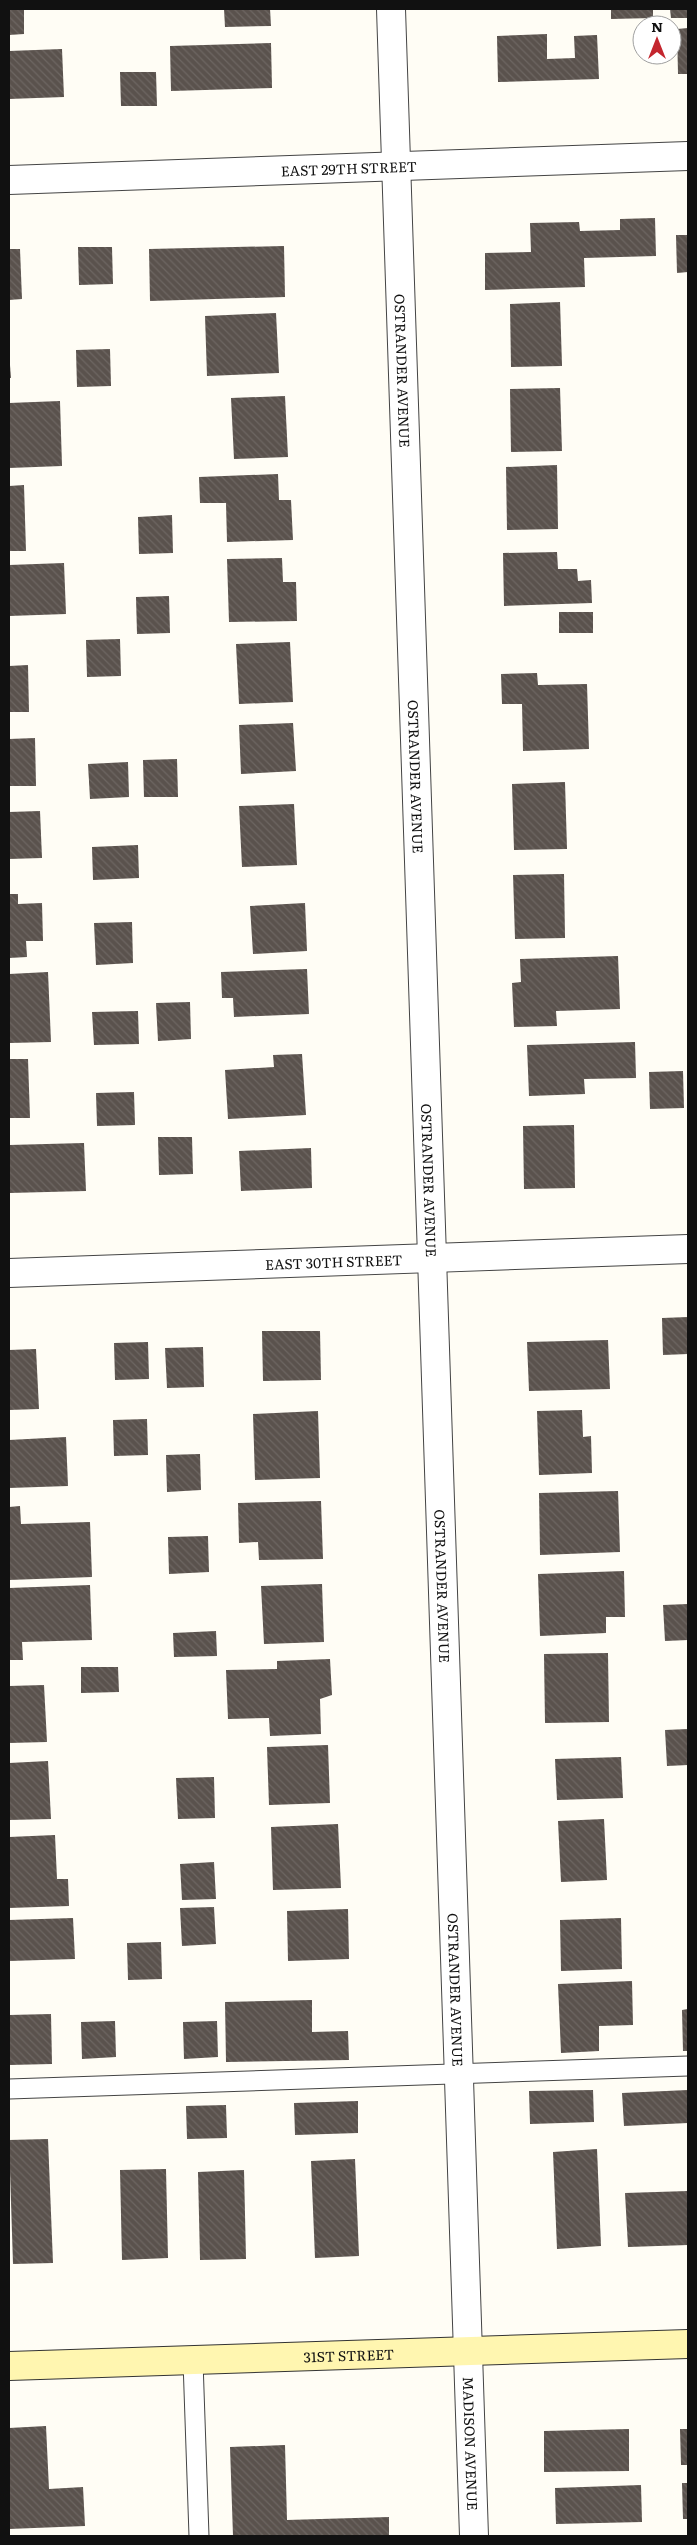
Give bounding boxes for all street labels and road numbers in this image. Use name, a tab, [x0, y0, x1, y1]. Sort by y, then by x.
street label: EAST 29TH STREET	[280, 156, 417, 180]
street label: OSTRANDER AVENUE	[390, 294, 415, 448]
street label: OSTRANDER AVENUE	[404, 699, 429, 854]
street label: OSTRANDER AVENUE	[417, 1103, 442, 1258]
street label: EAST 30TH STREET	[265, 1249, 403, 1274]
street label: OSTRANDER AVENUE	[430, 1509, 455, 1663]
street label: OSTRANDER AVENUE	[444, 1913, 469, 2067]
street label: 31ST STREET	[303, 2344, 395, 2366]
street label: MADISON AVENUE	[459, 2376, 483, 2511]

